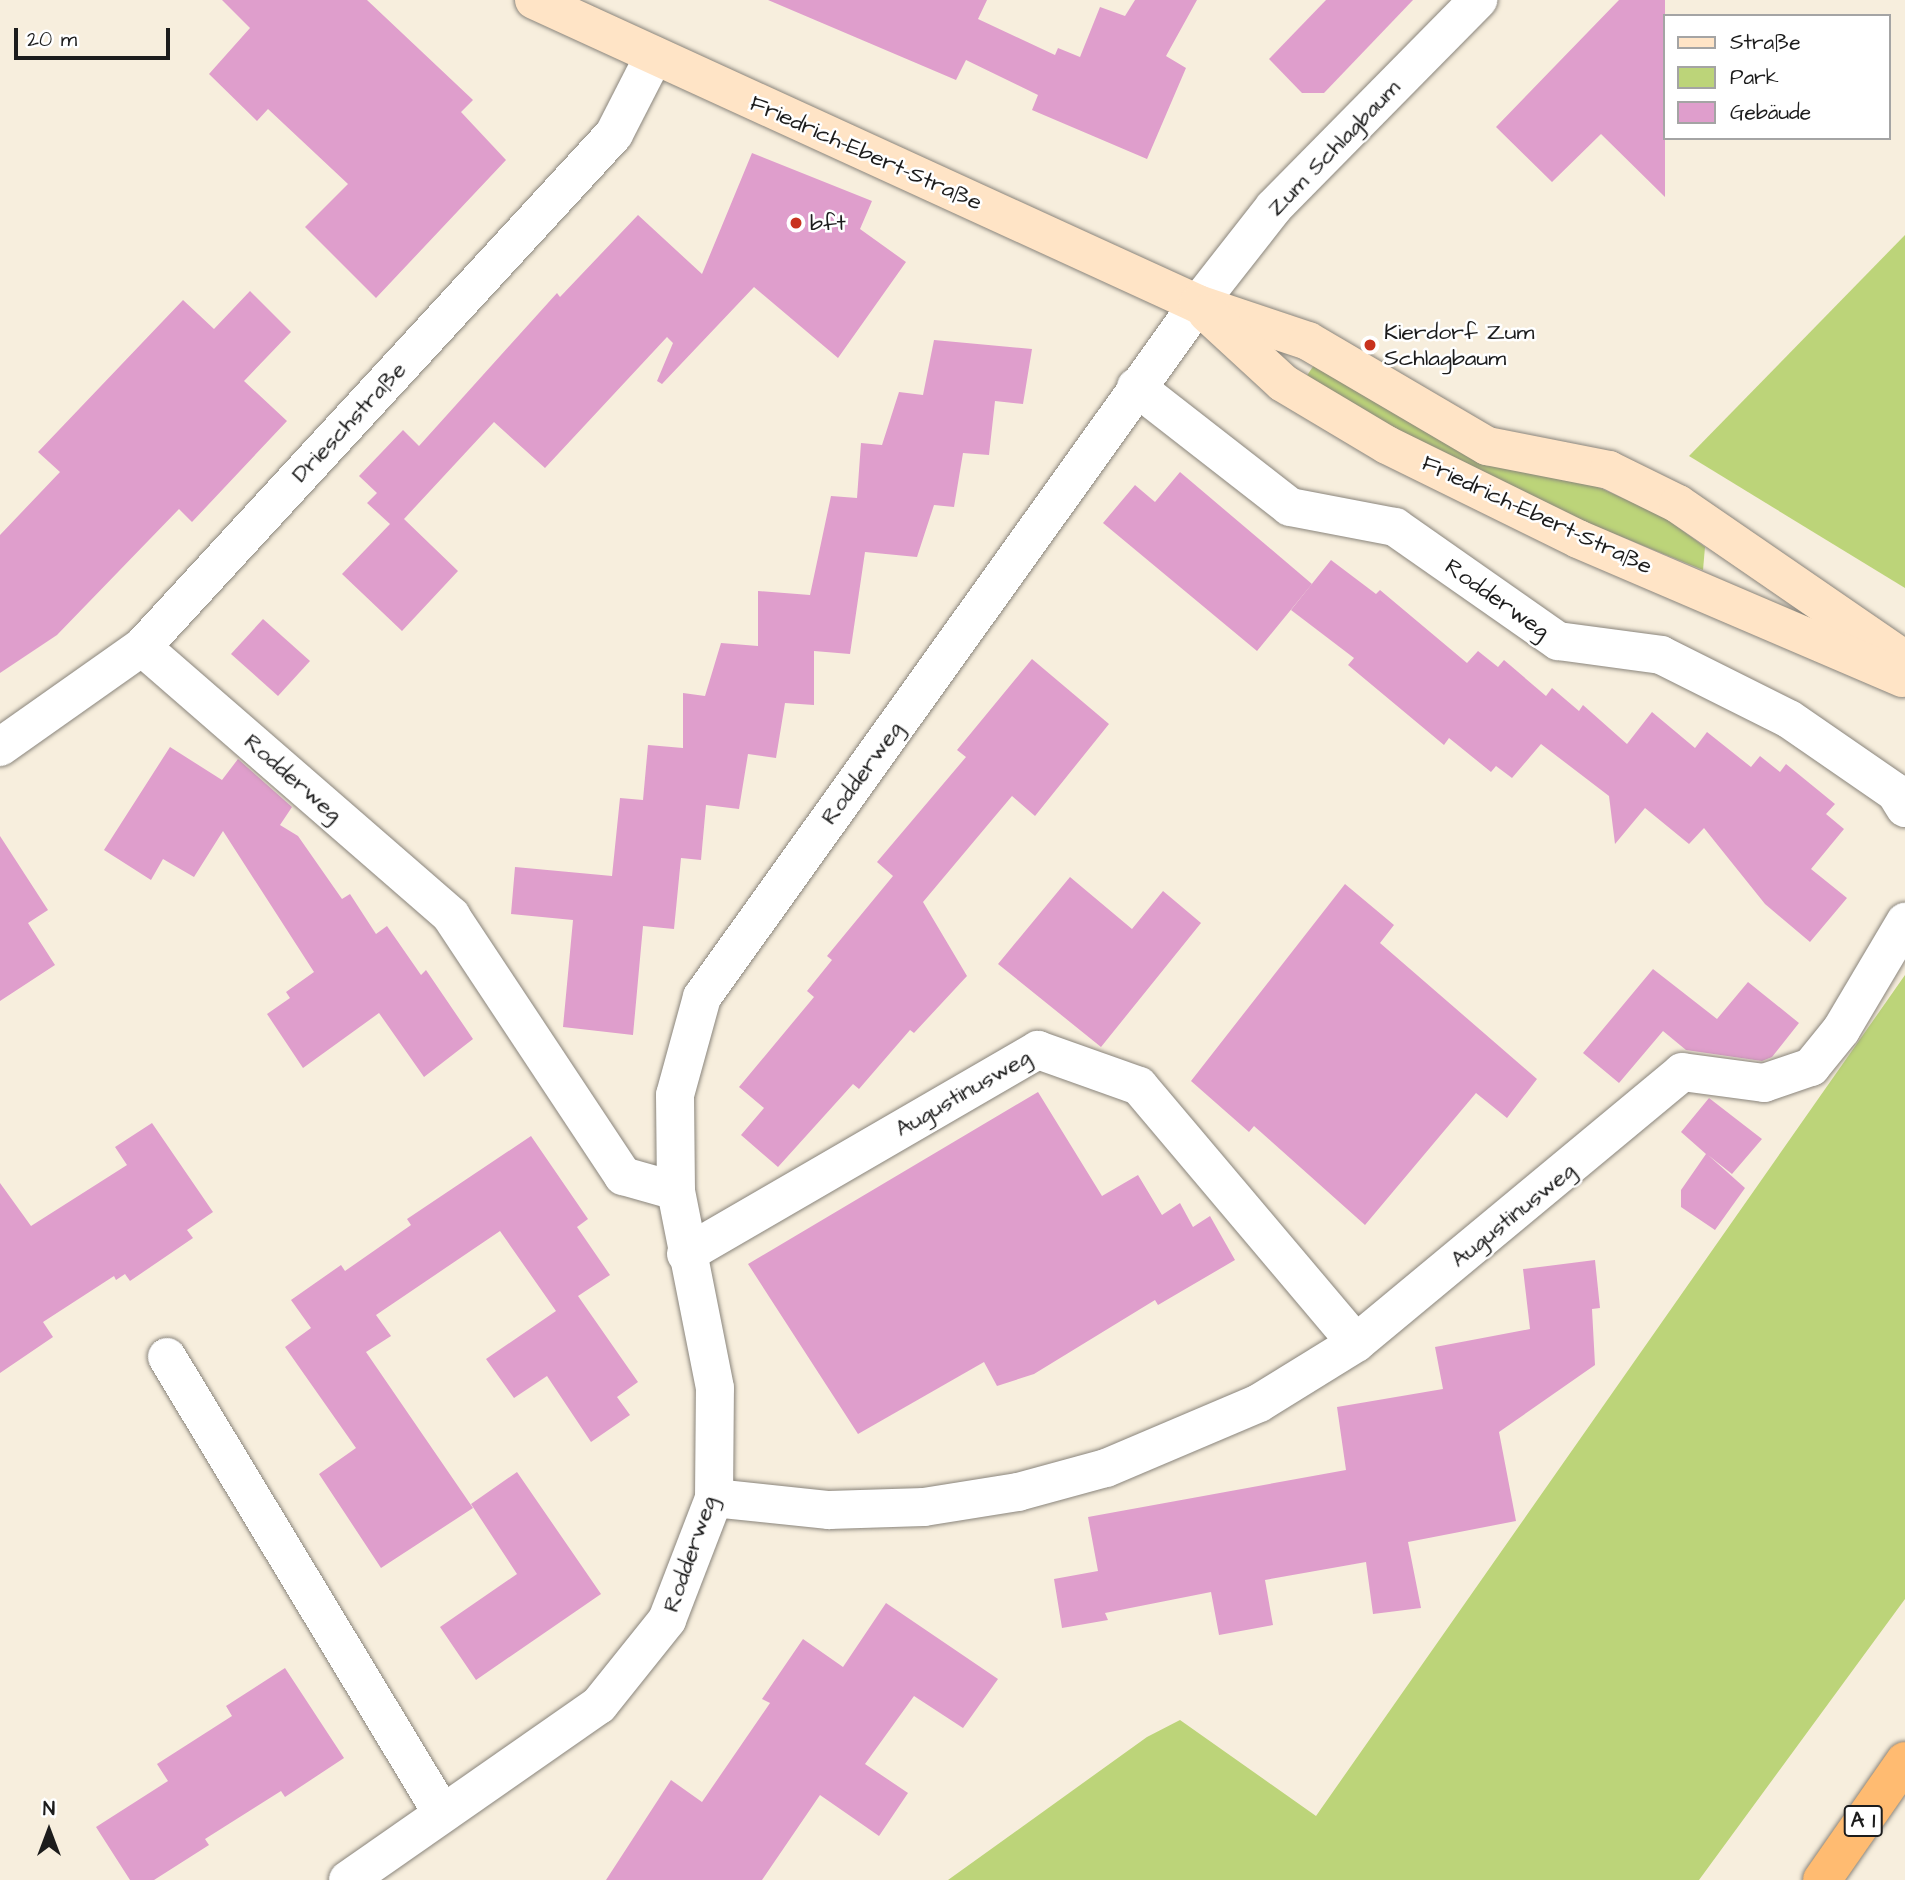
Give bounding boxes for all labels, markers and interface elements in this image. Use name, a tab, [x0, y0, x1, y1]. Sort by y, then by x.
scale bar	[18, 14, 173, 58]
legend	[1664, 14, 1891, 140]
text: 20 m	[27, 25, 77, 54]
text: Straße	[1730, 28, 1801, 57]
text: Park	[1730, 63, 1779, 92]
street label: Zum Schlagbaum	[1262, 74, 1406, 222]
street label: Friedrich-Ebert-Straße	[746, 89, 986, 217]
text: Gebäude	[1730, 98, 1811, 127]
place label: bft	[810, 209, 846, 237]
marker: bft	[788, 215, 804, 231]
place label: Kierdorf Zum Schlagbaum	[1384, 318, 1534, 372]
marker: Kierdorf Zum Schlagbaum	[1362, 337, 1378, 353]
street label: Drieschstraße	[286, 356, 412, 488]
street label: Friedrich-Ebert-Straße	[1417, 449, 1657, 581]
street label: Rodderweg	[1440, 553, 1554, 645]
street label: Rodderweg	[815, 716, 909, 830]
street label: Rodderweg	[238, 728, 348, 828]
street label: Augustinusweg	[890, 1043, 1036, 1143]
street label: Augustinusweg	[1445, 1156, 1581, 1274]
street label: Rodderweg	[657, 1492, 723, 1616]
north arrow	[14, 1796, 84, 1866]
text: N	[43, 1796, 55, 1823]
road number: A 1	[1842, 1804, 1884, 1839]

